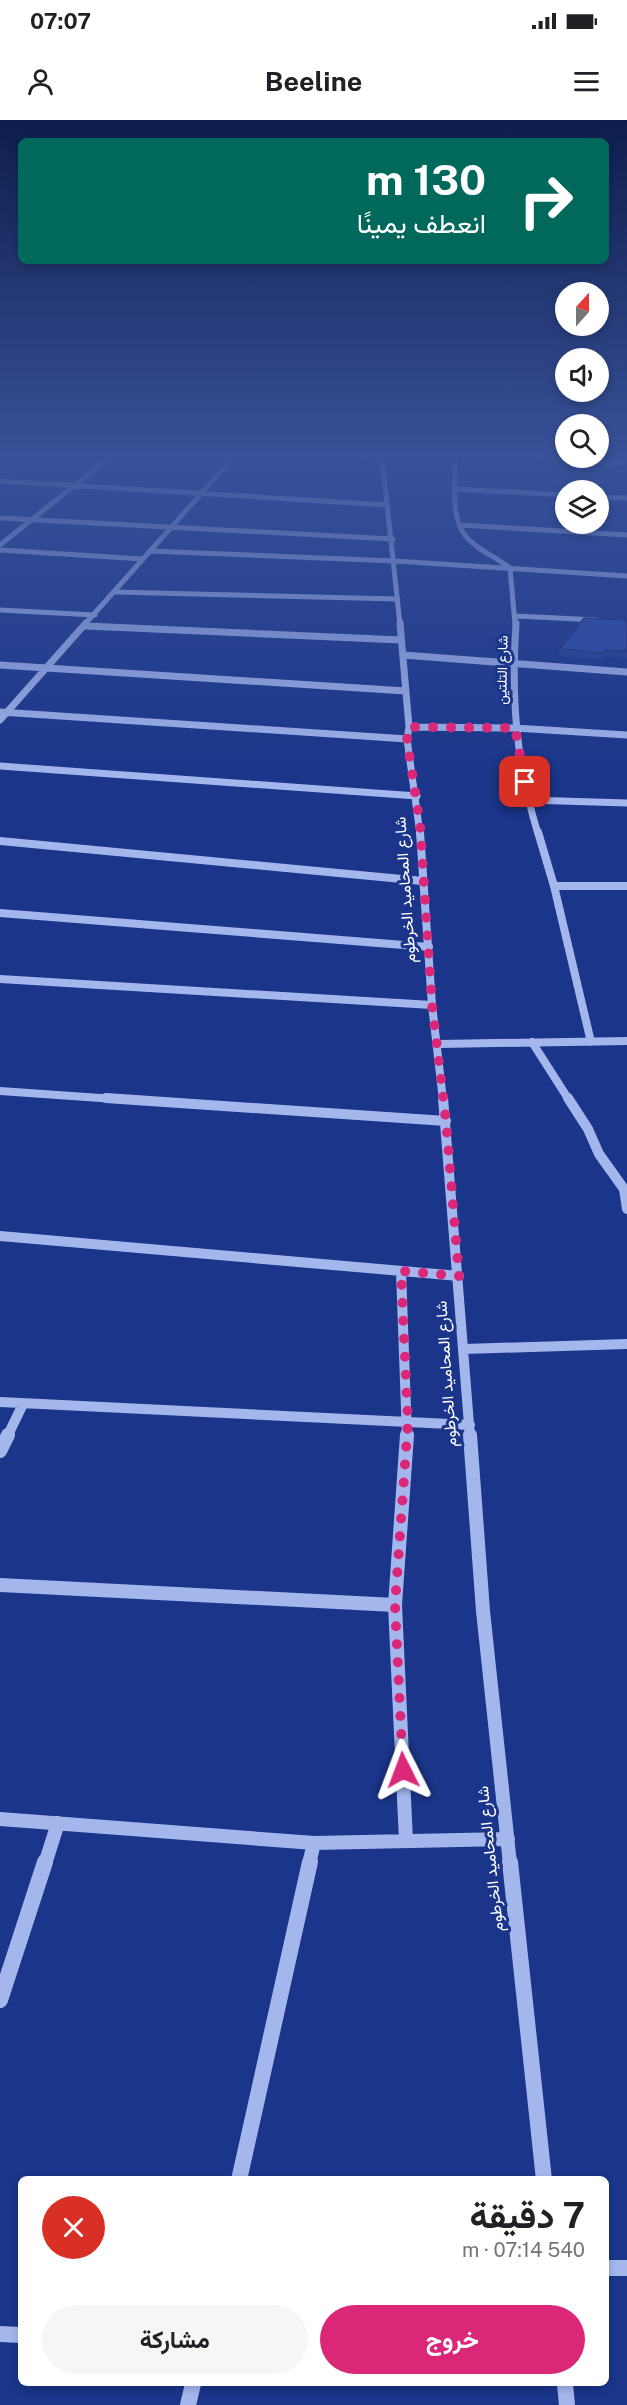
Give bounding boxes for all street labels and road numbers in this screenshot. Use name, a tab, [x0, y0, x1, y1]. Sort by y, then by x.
street label: شارع التلتين	[493, 635, 514, 705]
street label: شارع المحاميد الخرطوم	[390, 816, 422, 964]
street label: شارع المحاميد الخرطوم	[431, 1300, 463, 1448]
street label: شارع المحاميد الخرطوم	[473, 1785, 509, 1933]

